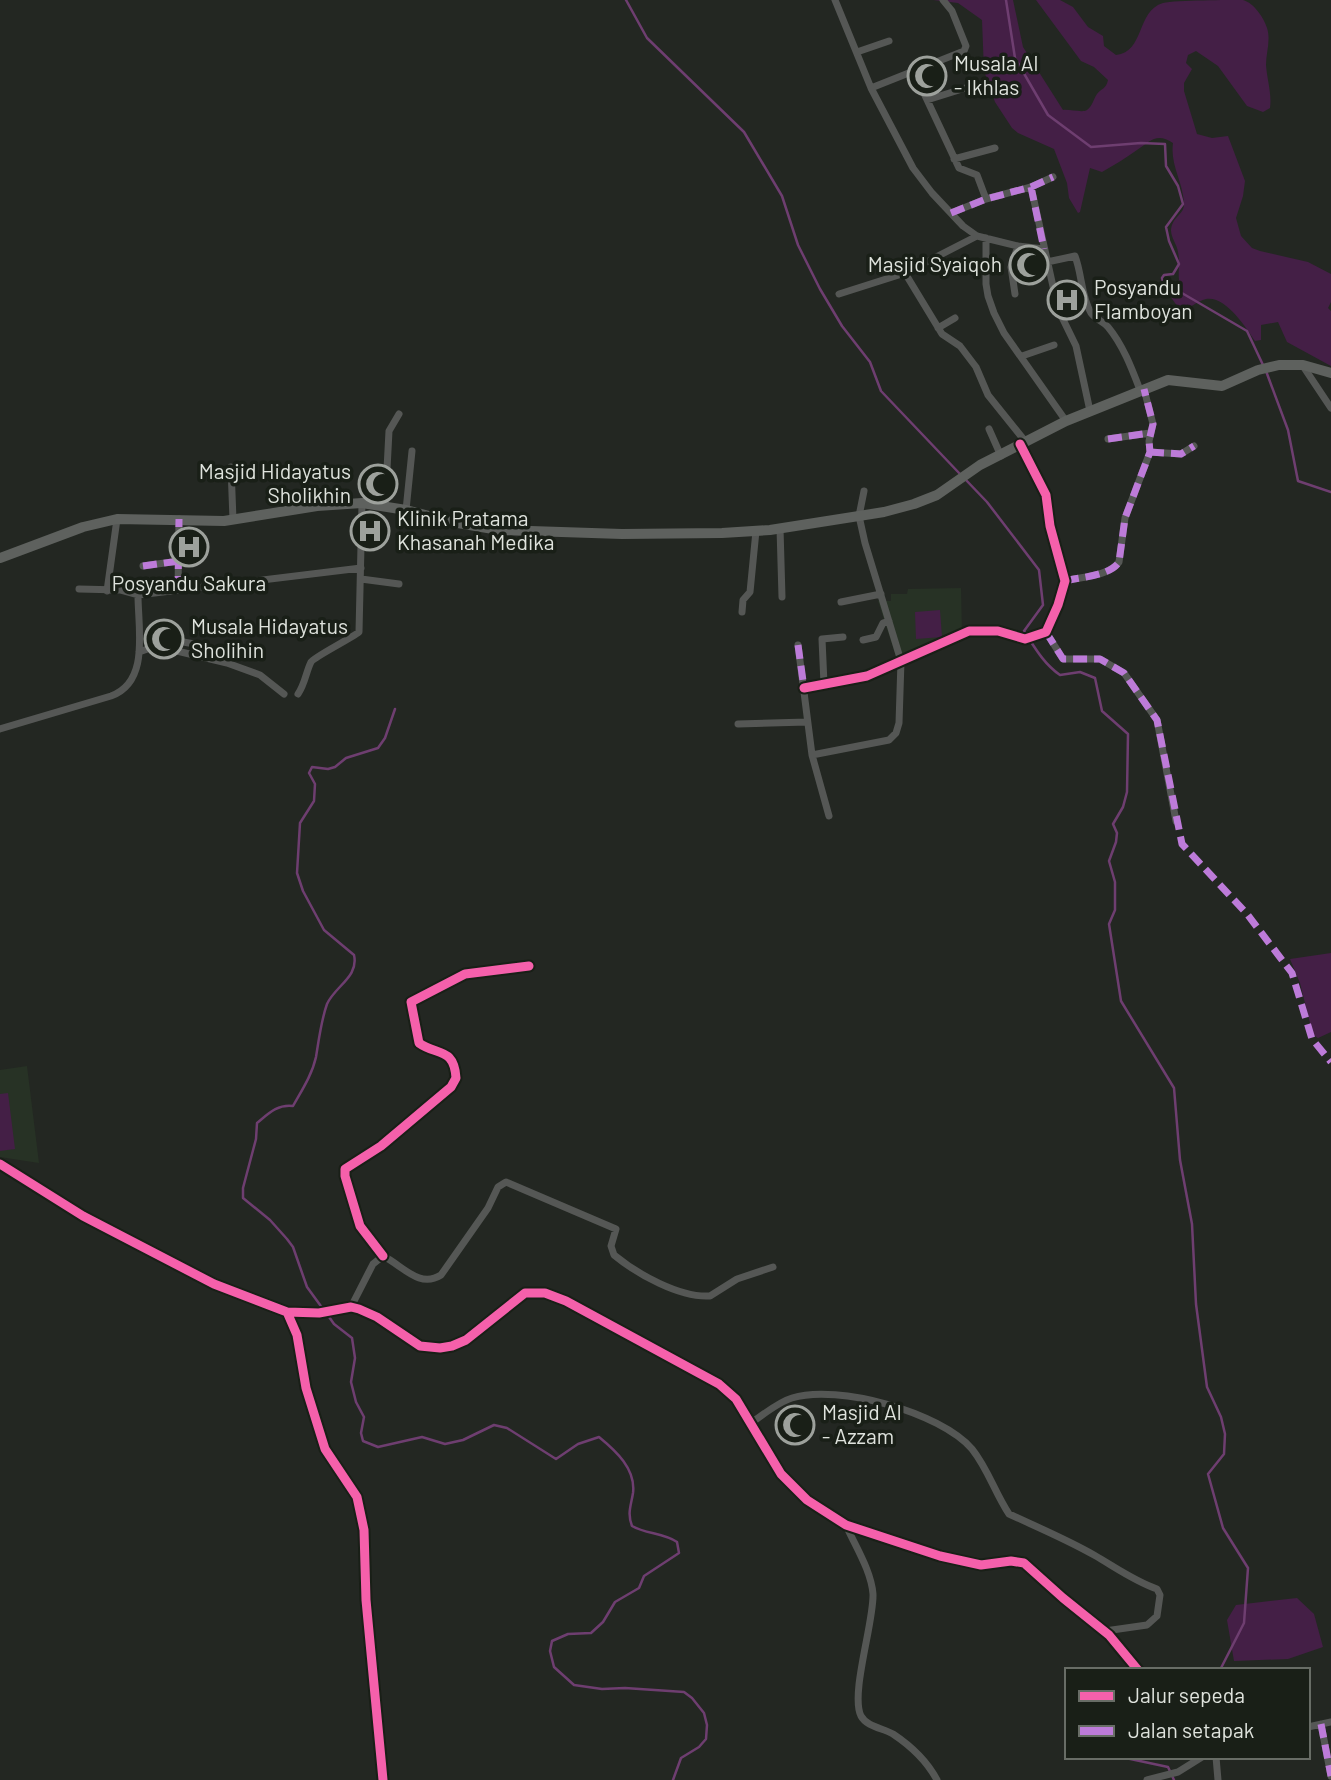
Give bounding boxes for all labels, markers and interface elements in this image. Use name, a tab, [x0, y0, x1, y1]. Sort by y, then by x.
place label: Musala Al - Ikhlas	[954, 50, 1038, 99]
mosque icon: Musala Al - Ikhlas	[906, 55, 948, 97]
mosque icon: Masjid Syaiqoh	[1008, 244, 1050, 286]
place label: Masjid Syaiqoh	[868, 251, 1002, 276]
place label: Posyandu Flamboyan	[1094, 274, 1193, 323]
hospital icon: Posyandu Flamboyan	[1046, 279, 1088, 321]
place label: Masjid Hidayatus Sholikhin	[199, 458, 351, 507]
mosque icon: Masjid Hidayatus Sholikhin	[357, 463, 399, 505]
place label: Klinik Pratama Khasanah Medika	[397, 505, 554, 554]
hospital icon: Klinik Pratama Khasanah Medika	[349, 510, 391, 552]
hospital icon: Posyandu Sakura	[168, 526, 210, 568]
place label: Posyandu Sakura	[112, 570, 266, 595]
place label: Musala Hidayatus Sholihin	[191, 613, 348, 662]
mosque icon: Musala Hidayatus Sholihin	[143, 618, 185, 660]
place label: Masjid Al - Azzam	[822, 1399, 902, 1448]
mosque icon: Masjid Al - Azzam	[774, 1404, 816, 1446]
legend	[1065, 1668, 1310, 1759]
text: Jalur sepeda	[1128, 1682, 1245, 1707]
text: Jalan setapak	[1128, 1717, 1254, 1742]

